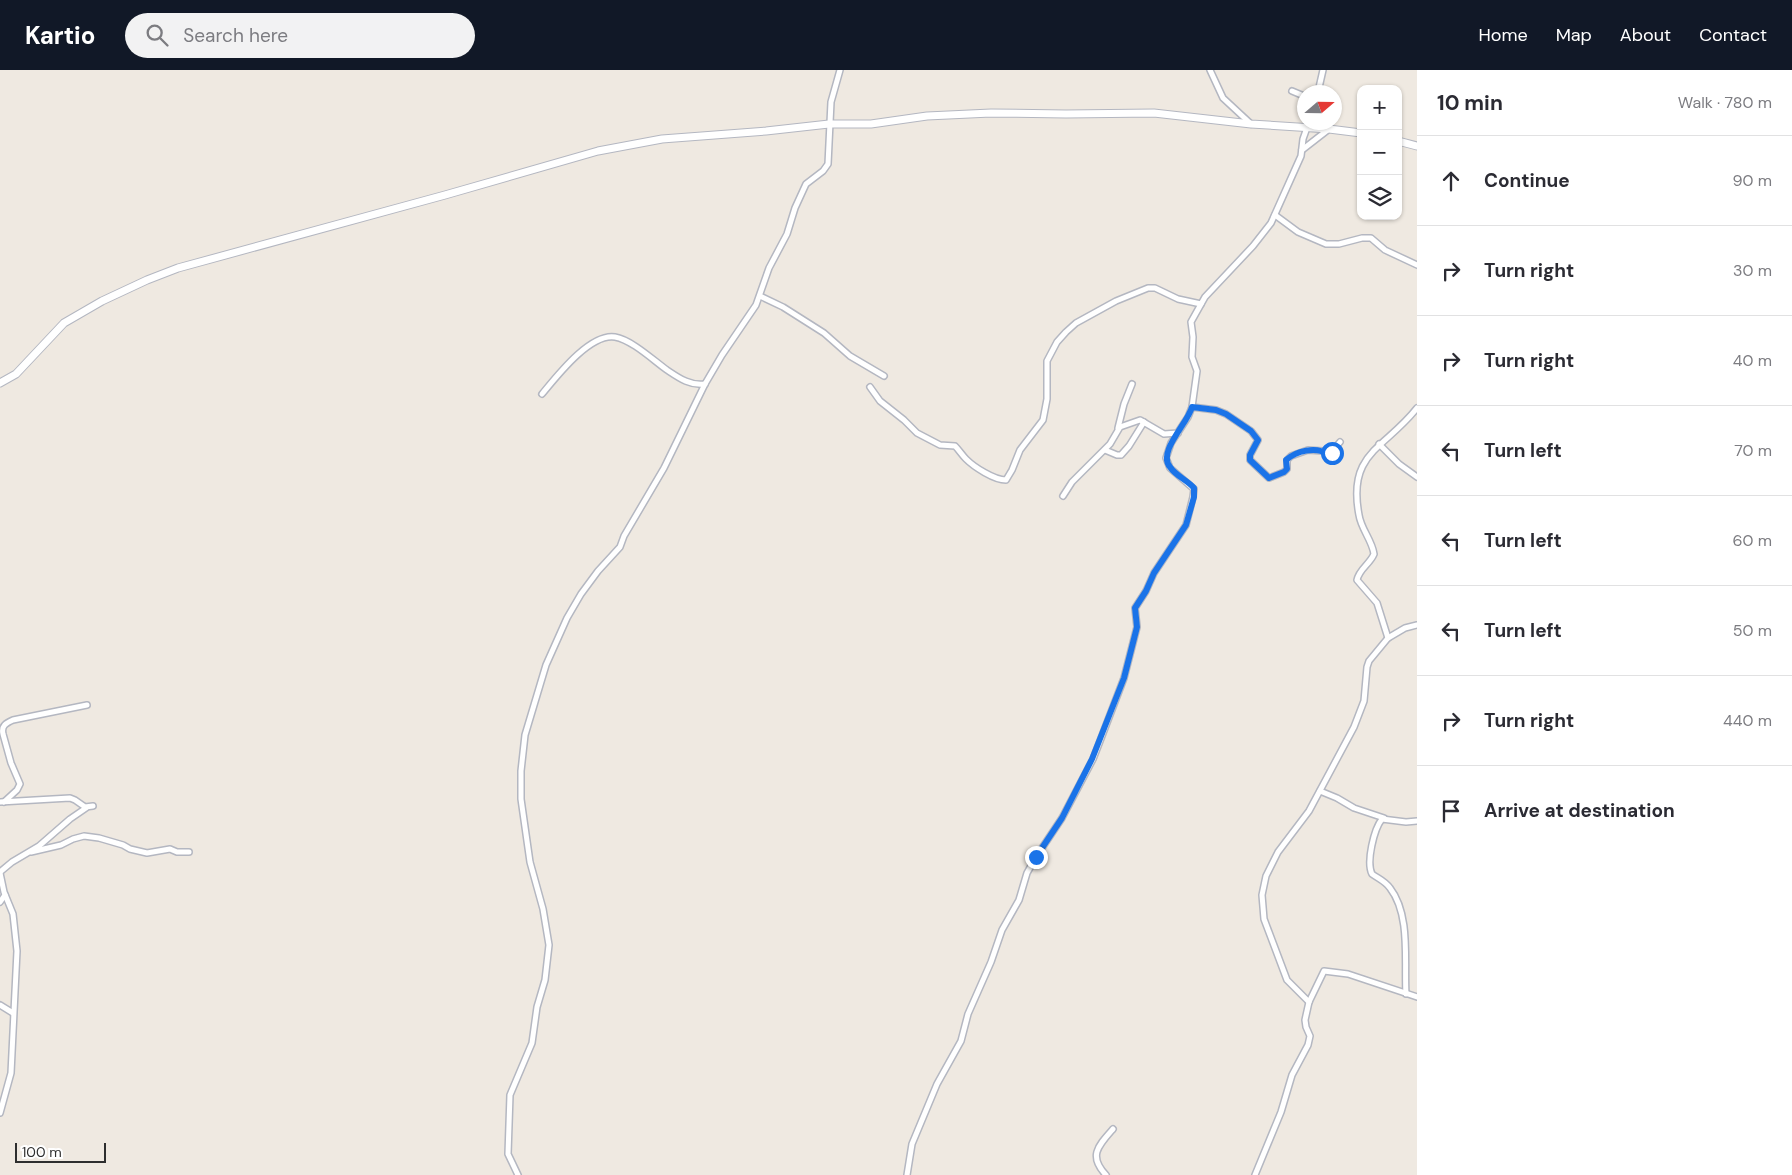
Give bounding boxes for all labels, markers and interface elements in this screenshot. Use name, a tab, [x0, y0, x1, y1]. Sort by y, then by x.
search box	[125, 13, 475, 58]
text: Kartio	[25, 20, 95, 51]
icon: search	[143, 21, 171, 49]
text: Search here	[183, 23, 288, 48]
text: Home	[1478, 23, 1528, 47]
text: Map	[1556, 23, 1592, 47]
text: About	[1620, 23, 1671, 47]
text: Contact	[1699, 23, 1767, 47]
north arrow	[1297, 85, 1342, 130]
map controls	[1357, 85, 1402, 220]
button: +	[1357, 85, 1402, 130]
text: 10 min	[1437, 89, 1503, 117]
text: Walk · 780 m	[1678, 92, 1772, 113]
button: −	[1357, 130, 1402, 175]
icon: ahead	[1437, 167, 1465, 195]
text: Continue	[1484, 168, 1570, 193]
text: 90 m	[1732, 170, 1772, 191]
button: layers	[1357, 175, 1402, 220]
icon: right	[1437, 257, 1465, 285]
text: Turn right	[1484, 258, 1574, 283]
text: 30 m	[1733, 260, 1772, 281]
icon: right	[1437, 347, 1465, 375]
text: Turn right	[1484, 348, 1574, 373]
text: 40 m	[1733, 350, 1772, 371]
icon: left	[1437, 437, 1465, 465]
text: Turn left	[1484, 438, 1562, 463]
text: 70 m	[1734, 440, 1772, 461]
route start	[1321, 442, 1344, 465]
icon: left	[1437, 527, 1465, 555]
text: Turn left	[1484, 528, 1562, 553]
text: 60 m	[1732, 530, 1772, 551]
icon: left	[1437, 617, 1465, 645]
text: Turn left	[1484, 618, 1562, 643]
text: 50 m	[1733, 620, 1772, 641]
icon: right	[1437, 707, 1465, 735]
text: Turn right	[1484, 708, 1574, 733]
text: 440 m	[1723, 710, 1772, 731]
icon: arrive	[1437, 797, 1465, 825]
text: Arrive at destination	[1484, 798, 1675, 823]
route end	[1025, 846, 1048, 869]
scale bar	[15, 1140, 106, 1163]
text: 100 m	[22, 1143, 62, 1161]

